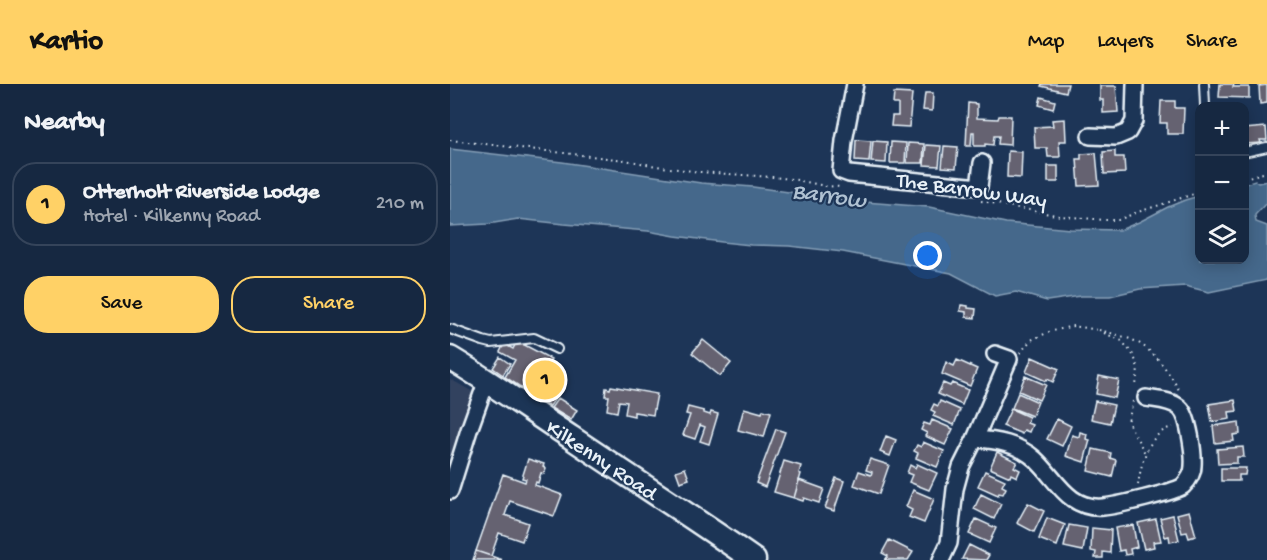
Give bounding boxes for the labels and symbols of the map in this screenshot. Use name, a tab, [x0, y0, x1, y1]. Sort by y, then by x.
street label: The Barrow Way	[893, 168, 1048, 215]
water label: Barrow	[790, 178, 868, 217]
your location	[913, 241, 942, 270]
pin: 1	[526, 358, 565, 402]
street label: Kilkenny Road	[540, 416, 663, 509]

